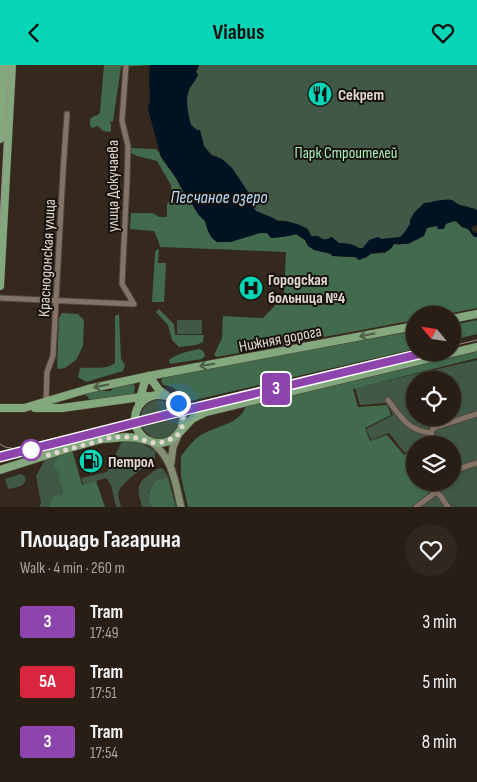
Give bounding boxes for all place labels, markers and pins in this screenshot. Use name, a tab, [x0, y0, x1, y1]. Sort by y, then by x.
restaurant icon: Секрет	[307, 81, 333, 107]
place label: Секрет	[338, 86, 384, 105]
place label: Городская больница №4	[268, 271, 346, 308]
hospital icon: Городская больница №4	[238, 275, 264, 301]
unlabelled marker	[20, 439, 42, 461]
fuel station icon: Петрол	[78, 448, 104, 474]
place label: Петрол	[108, 453, 155, 472]

